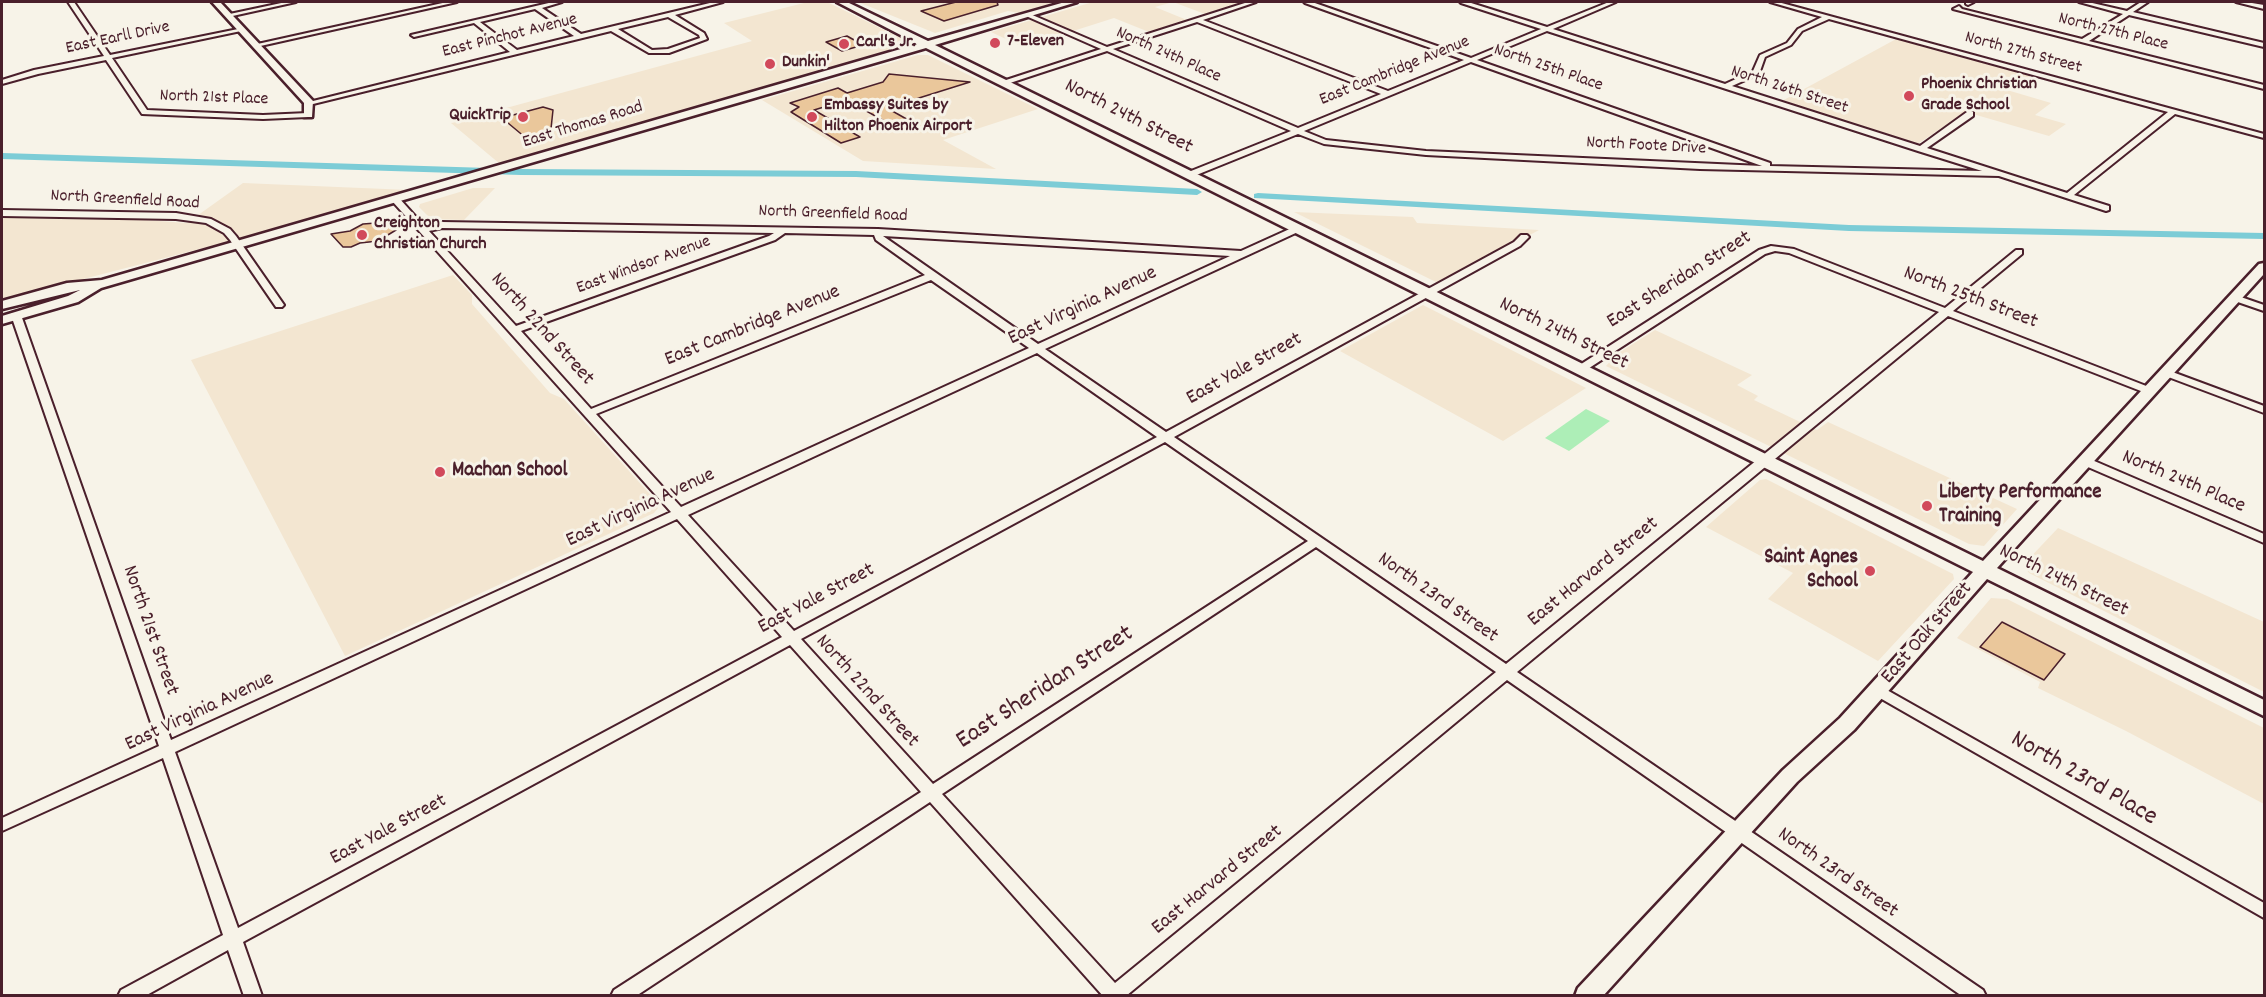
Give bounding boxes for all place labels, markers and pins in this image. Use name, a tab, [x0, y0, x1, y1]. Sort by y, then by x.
place label: 7-Eleven	[1007, 32, 1064, 54]
place label: Carl's Jr.	[856, 33, 916, 55]
marker: 7-Eleven	[988, 36, 1002, 50]
marker: Carl's Jr.	[837, 37, 851, 51]
place label: Dunkin'	[782, 53, 830, 75]
marker: Dunkin'	[763, 57, 777, 71]
place label: Phoenix Christian Grade School	[1921, 75, 2037, 118]
marker: Phoenix Christian Grade School	[1902, 89, 1916, 103]
place label: Embassy Suites by Hilton Phoenix Airport	[824, 96, 972, 138]
place label: QuickTrip	[449, 106, 511, 128]
marker: QuickTrip	[516, 110, 530, 124]
marker: Embassy Suites by Hilton Phoenix Airport	[805, 110, 819, 124]
place label: Creighton Christian Church	[374, 214, 487, 256]
marker: Creighton Christian Church	[355, 228, 369, 242]
place label: Machan School	[452, 459, 568, 485]
marker: Machan School	[433, 465, 447, 479]
place label: Liberty Performance Training	[1939, 481, 2101, 531]
marker: Liberty Performance Training	[1920, 499, 1934, 513]
place label: Saint Agnes School	[1764, 546, 1858, 596]
marker: Saint Agnes School	[1863, 564, 1877, 578]

